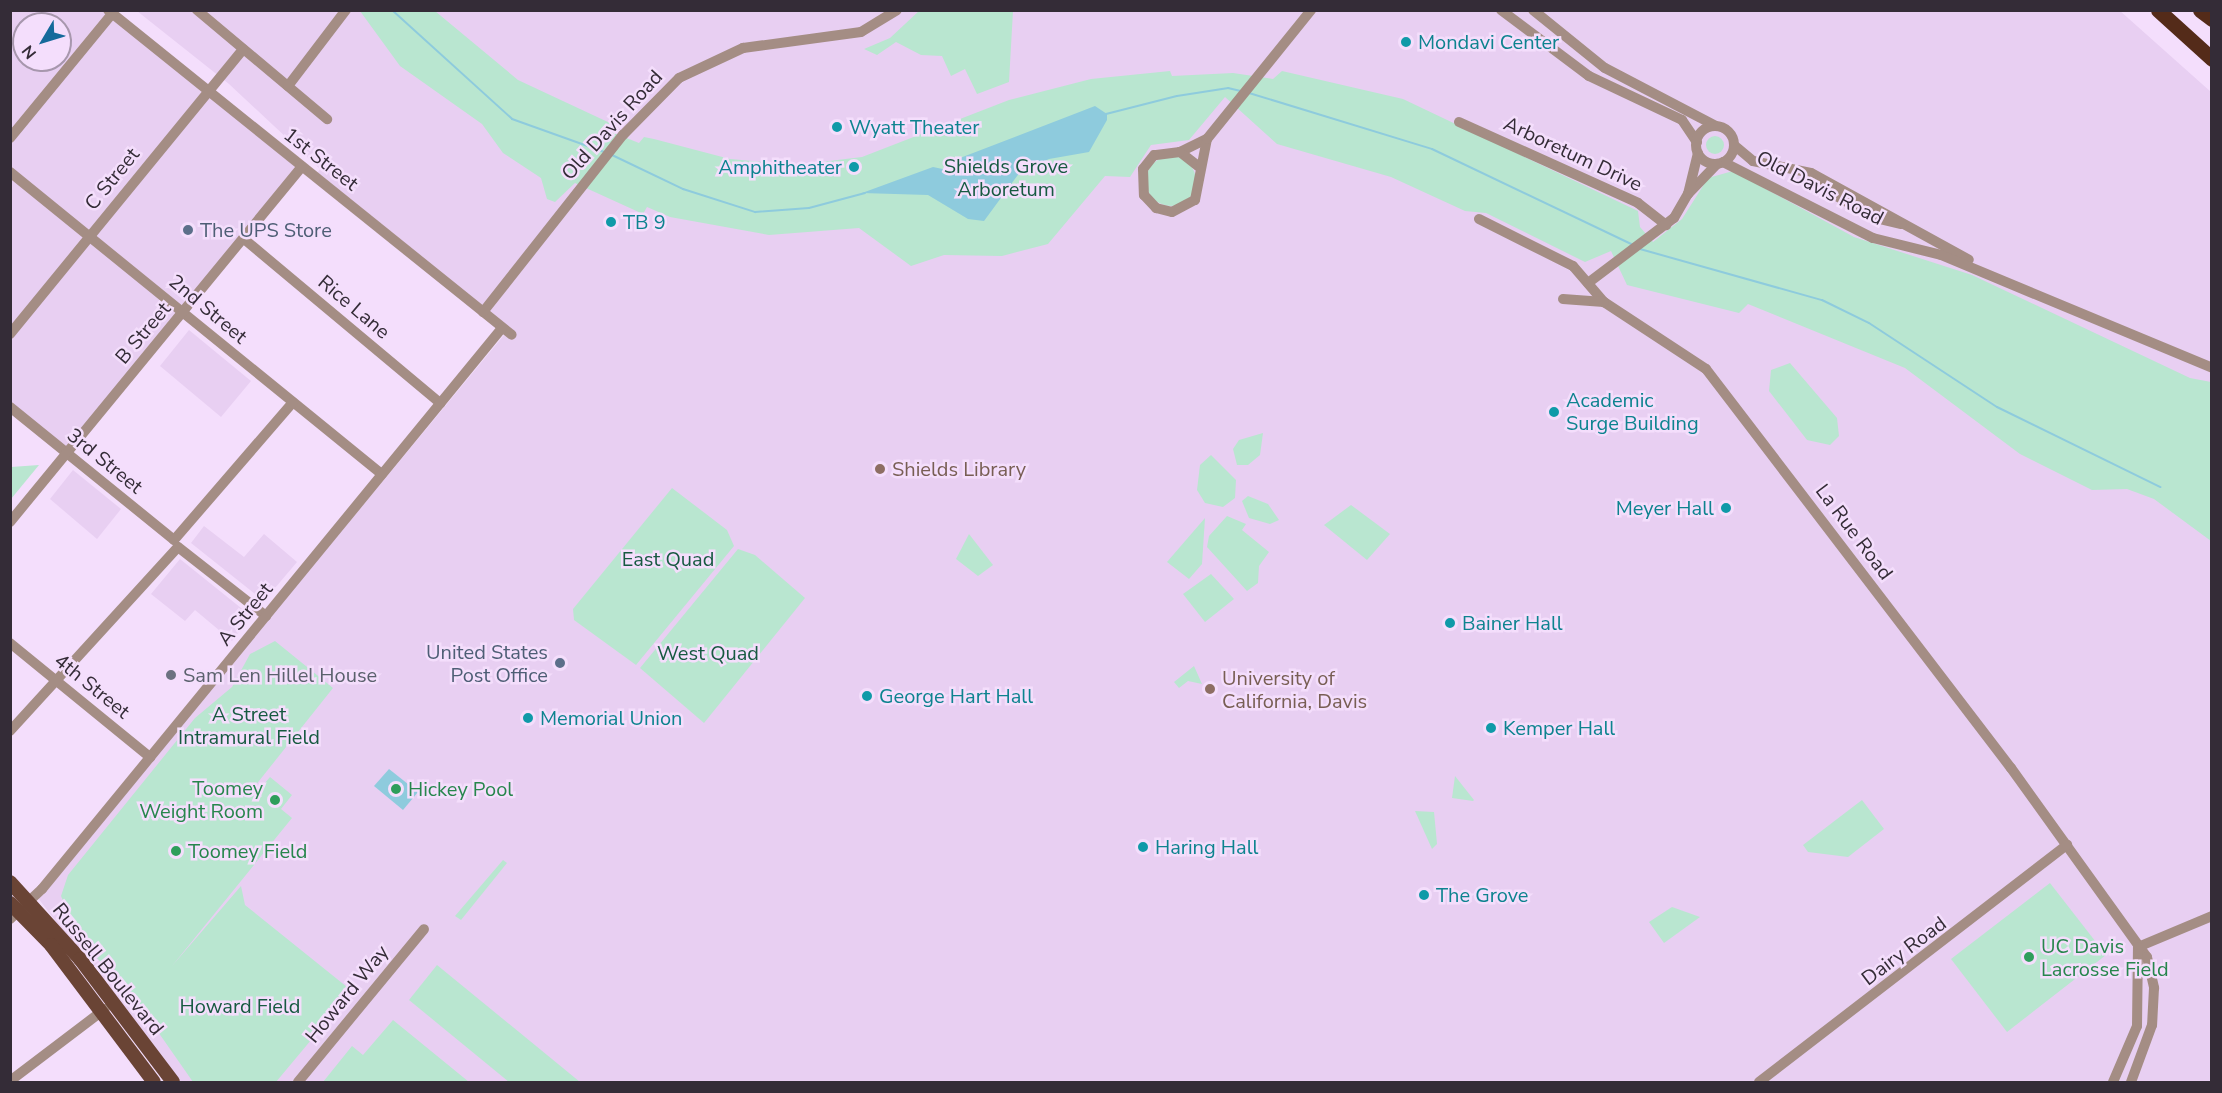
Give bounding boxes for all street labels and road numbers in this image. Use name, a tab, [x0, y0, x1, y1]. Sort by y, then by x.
street label: Old Davis Road	[556, 65, 668, 185]
street label: Arboretum Drive	[1500, 111, 1646, 197]
street label: 1st Street	[279, 122, 363, 196]
street label: C Street	[80, 143, 144, 215]
street label: Old Davis Road	[1752, 146, 1888, 230]
street label: 2nd Street	[164, 269, 252, 349]
street label: Rice Lane	[313, 270, 395, 344]
street label: B Street	[110, 297, 176, 369]
street label: 3rd Street	[62, 423, 148, 499]
street label: La Rue Road	[1810, 479, 1898, 585]
street label: A Street	[212, 578, 278, 650]
street label: 4th Street	[49, 648, 135, 724]
street label: Russell Boulevard	[47, 898, 169, 1040]
street label: Dairy Road	[1857, 911, 1951, 991]
street label: Howard Way	[300, 940, 394, 1048]

